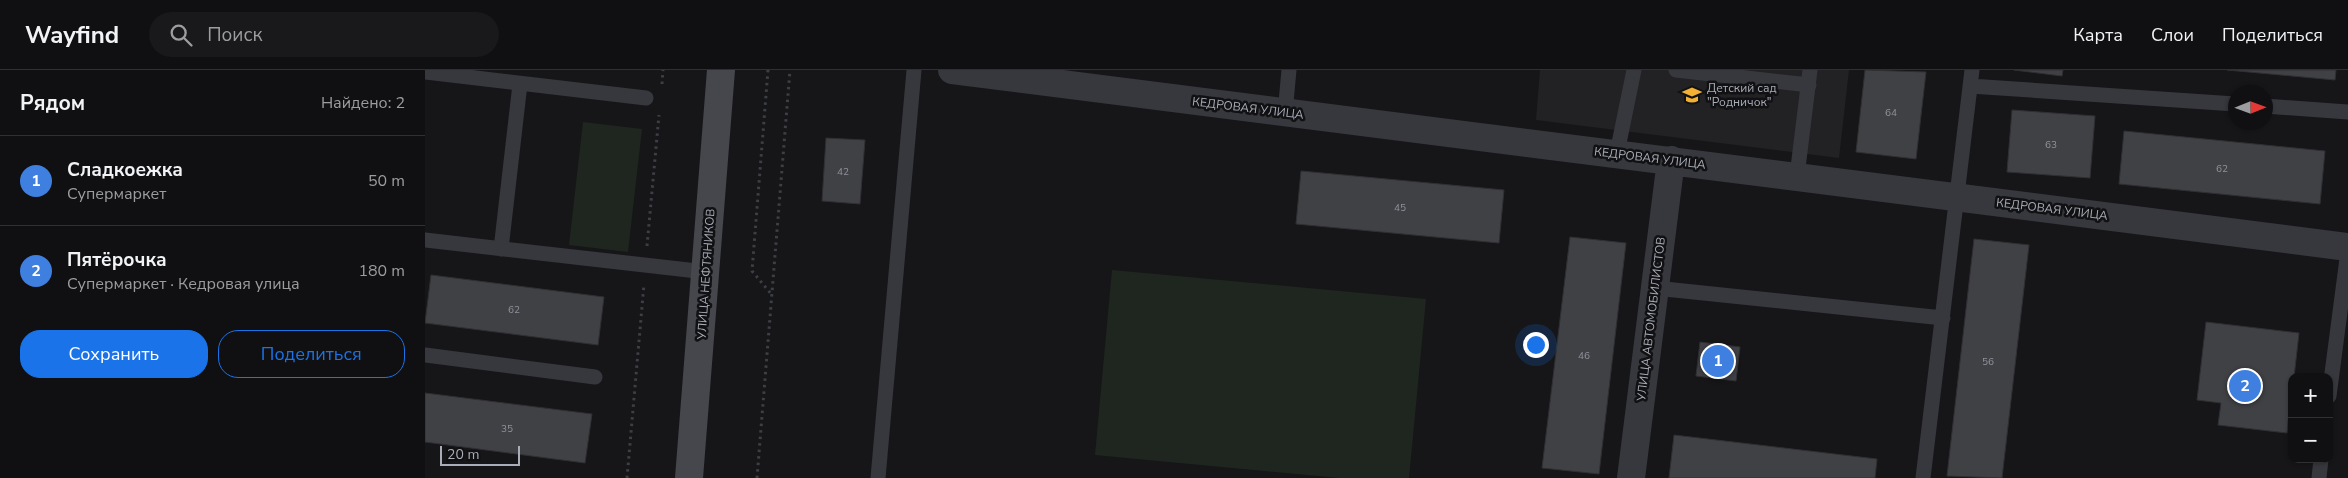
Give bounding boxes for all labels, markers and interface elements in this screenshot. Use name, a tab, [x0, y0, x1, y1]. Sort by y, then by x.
search box	[149, 12, 499, 57]
text: Wayfind	[25, 19, 119, 51]
icon: search	[167, 21, 195, 49]
text: Поиск	[207, 22, 262, 48]
text: Карта	[2073, 23, 2123, 47]
text: Слои	[2151, 23, 2194, 47]
text: Поделиться	[2222, 23, 2323, 47]
place label: Детский сад "Родничок"	[1707, 80, 1776, 110]
school or university icon: Детский сад "Родничок"	[1681, 84, 1703, 106]
north arrow	[2228, 85, 2273, 130]
text: Рядом	[20, 89, 85, 117]
text: Найдено: 2	[321, 92, 405, 114]
street label: КЕДРОВАЯ УЛИЦА	[1191, 93, 1305, 123]
house number: 64	[1885, 106, 1897, 120]
house number: 63	[2045, 138, 2057, 152]
street label: КЕДРОВАЯ УЛИЦА	[1593, 143, 1707, 173]
text: Сладкоежка	[67, 157, 183, 183]
house number: 62	[2216, 162, 2228, 176]
house number: 42	[837, 165, 849, 179]
text: 1	[31, 170, 41, 192]
text: 50 m	[368, 170, 405, 192]
text: Супермаркет	[67, 183, 166, 205]
street label: КЕДРОВАЯ УЛИЦА	[1995, 194, 2109, 224]
house number: 45	[1394, 201, 1406, 215]
street label: УЛИЦА НЕФТЯНИКОВ	[693, 208, 719, 341]
street label: УЛИЦА АВТОМОБИЛИСТОВ	[1633, 236, 1669, 403]
text: Пятёрочка	[67, 247, 167, 273]
text: 2	[31, 260, 41, 282]
text: 180 m	[358, 260, 405, 282]
text: Супермаркет · Кедровая улица	[67, 273, 300, 295]
house number: 62	[508, 303, 520, 317]
button: Сохранить	[20, 330, 208, 378]
button: Поделиться	[218, 330, 405, 378]
your location	[1523, 332, 1549, 358]
pin: 1	[1702, 342, 1734, 380]
house number: 46	[1578, 349, 1590, 363]
house number: 56	[1982, 355, 1994, 369]
pin: 2	[2229, 367, 2261, 405]
map controls	[2288, 373, 2333, 463]
button: +	[2288, 373, 2333, 418]
button: −	[2288, 418, 2333, 463]
house number: 35	[501, 422, 513, 436]
scale bar	[440, 443, 520, 466]
text: 20 m	[447, 445, 479, 464]

